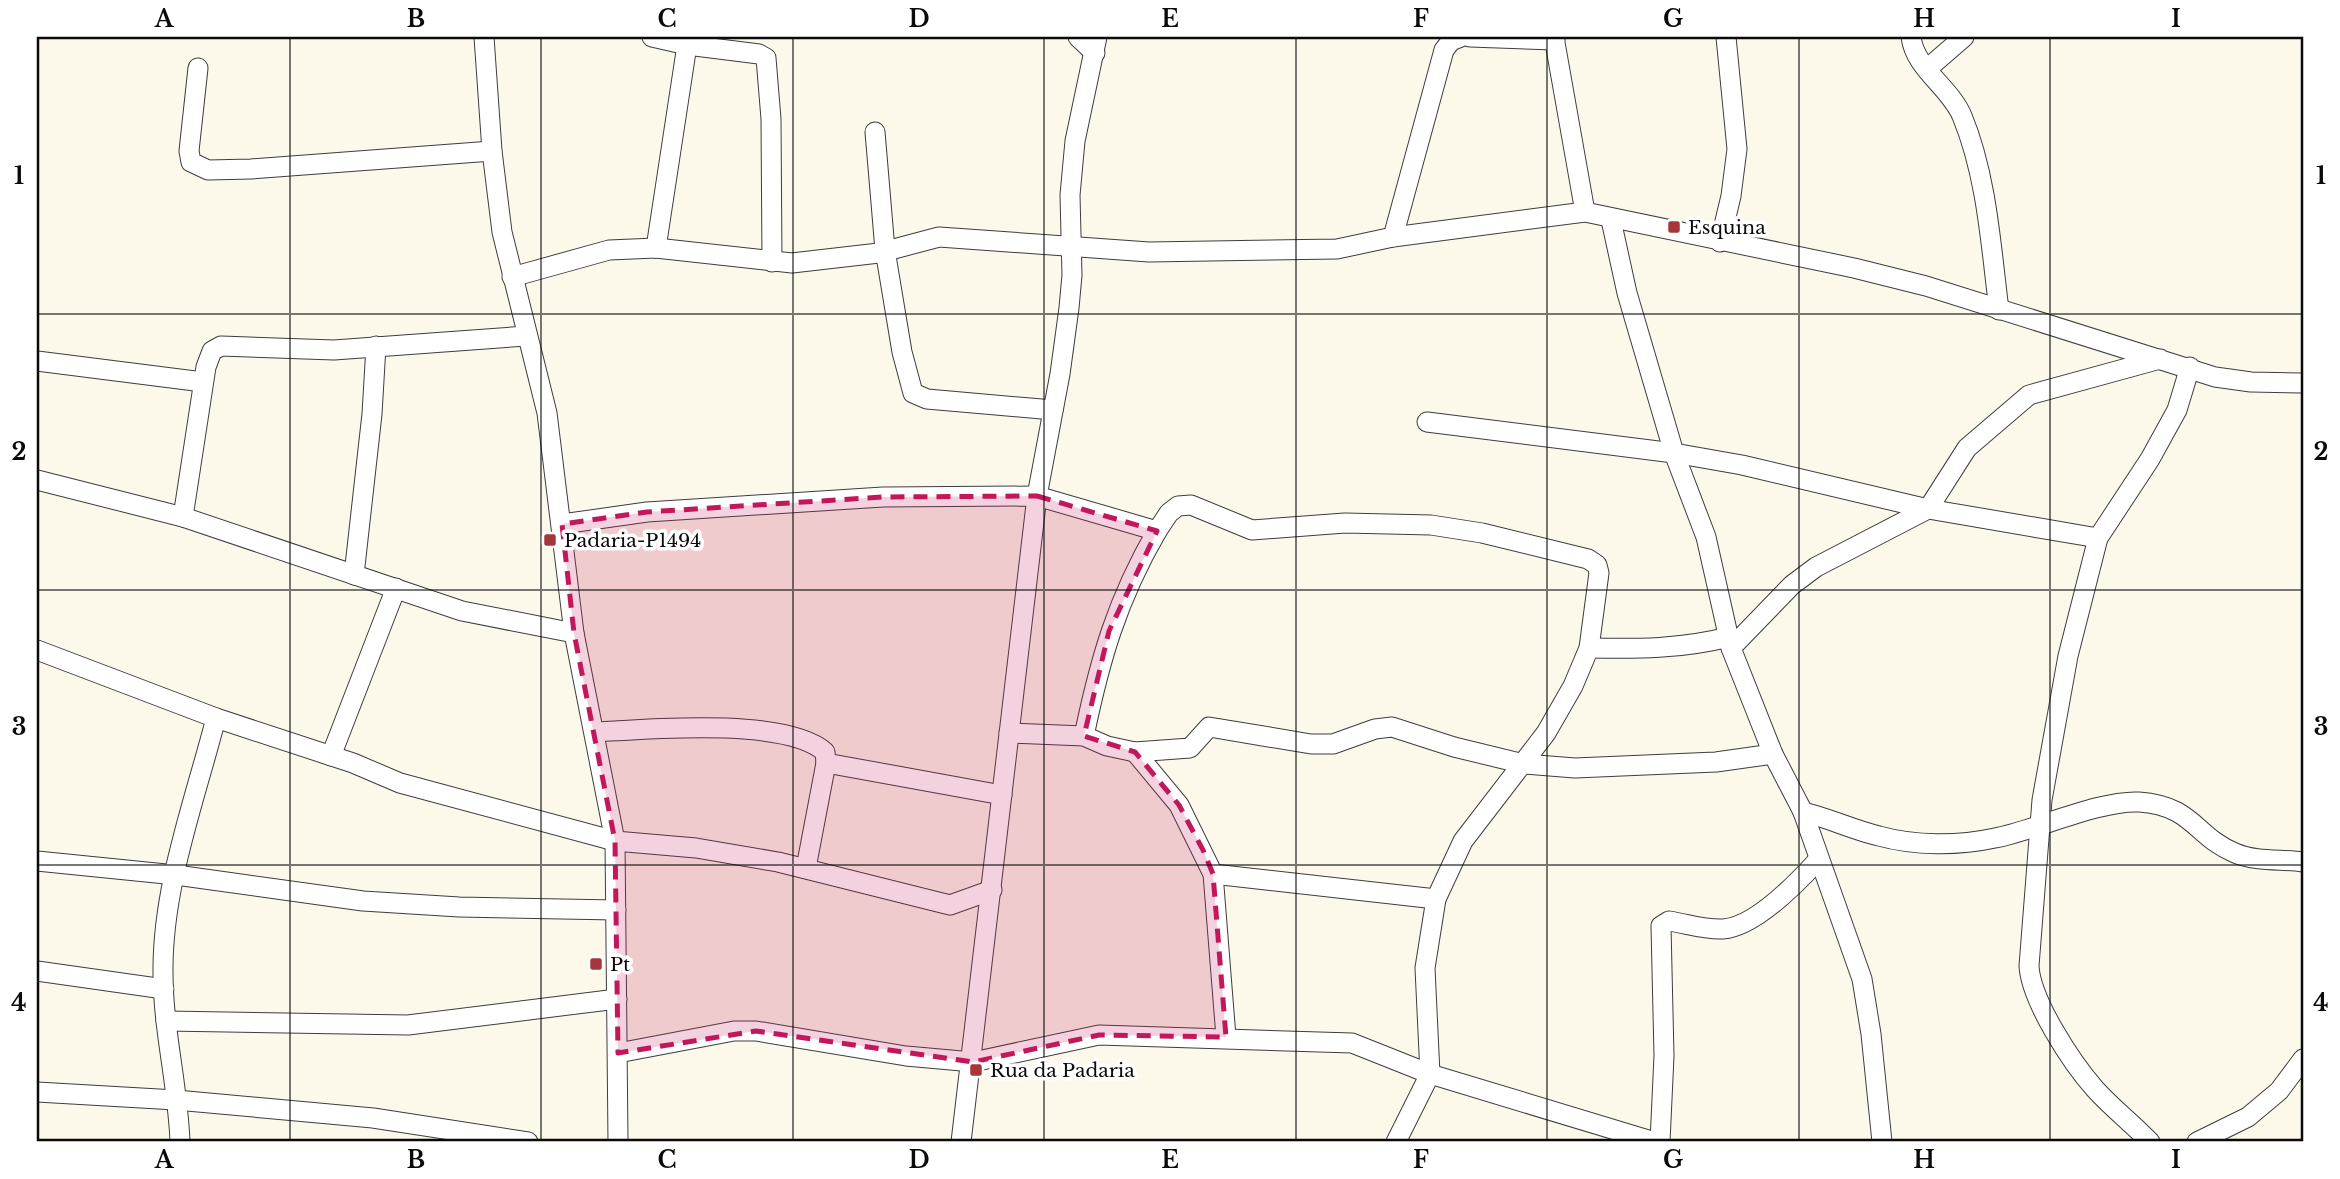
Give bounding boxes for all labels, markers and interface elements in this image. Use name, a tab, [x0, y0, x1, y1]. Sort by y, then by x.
text: A	[154, 5, 175, 33]
text: B	[407, 5, 425, 33]
text: C	[658, 5, 676, 33]
text: D	[908, 5, 930, 33]
text: E	[1161, 5, 1179, 33]
text: F	[1413, 5, 1429, 33]
text: G	[1663, 5, 1683, 33]
text: H	[1913, 5, 1935, 33]
text: I	[2171, 5, 2181, 33]
text: 1	[14, 162, 24, 190]
text: 1	[2316, 162, 2326, 190]
place label: Esquina	[1688, 216, 1766, 239]
marker: Esquina	[1666, 219, 1682, 235]
text: 2	[12, 438, 26, 466]
text: 2	[2314, 438, 2328, 466]
place label: Padaria-P1494	[564, 529, 701, 552]
marker: Padaria-P1494	[542, 532, 558, 548]
text: 3	[12, 713, 26, 741]
text: 3	[2314, 713, 2328, 741]
place label: Pt	[610, 953, 631, 976]
marker: Pt	[588, 956, 604, 972]
text: 4	[11, 989, 27, 1017]
text: 4	[2313, 989, 2329, 1017]
place label: Rua da Padaria	[990, 1059, 1135, 1082]
marker: Rua da Padaria	[968, 1062, 984, 1078]
text: A	[154, 1146, 175, 1174]
text: B	[407, 1146, 425, 1174]
text: C	[658, 1146, 676, 1174]
text: D	[908, 1146, 930, 1174]
text: E	[1161, 1146, 1179, 1174]
text: F	[1413, 1146, 1429, 1174]
text: G	[1663, 1146, 1683, 1174]
text: H	[1913, 1146, 1935, 1174]
text: I	[2171, 1146, 2181, 1174]

